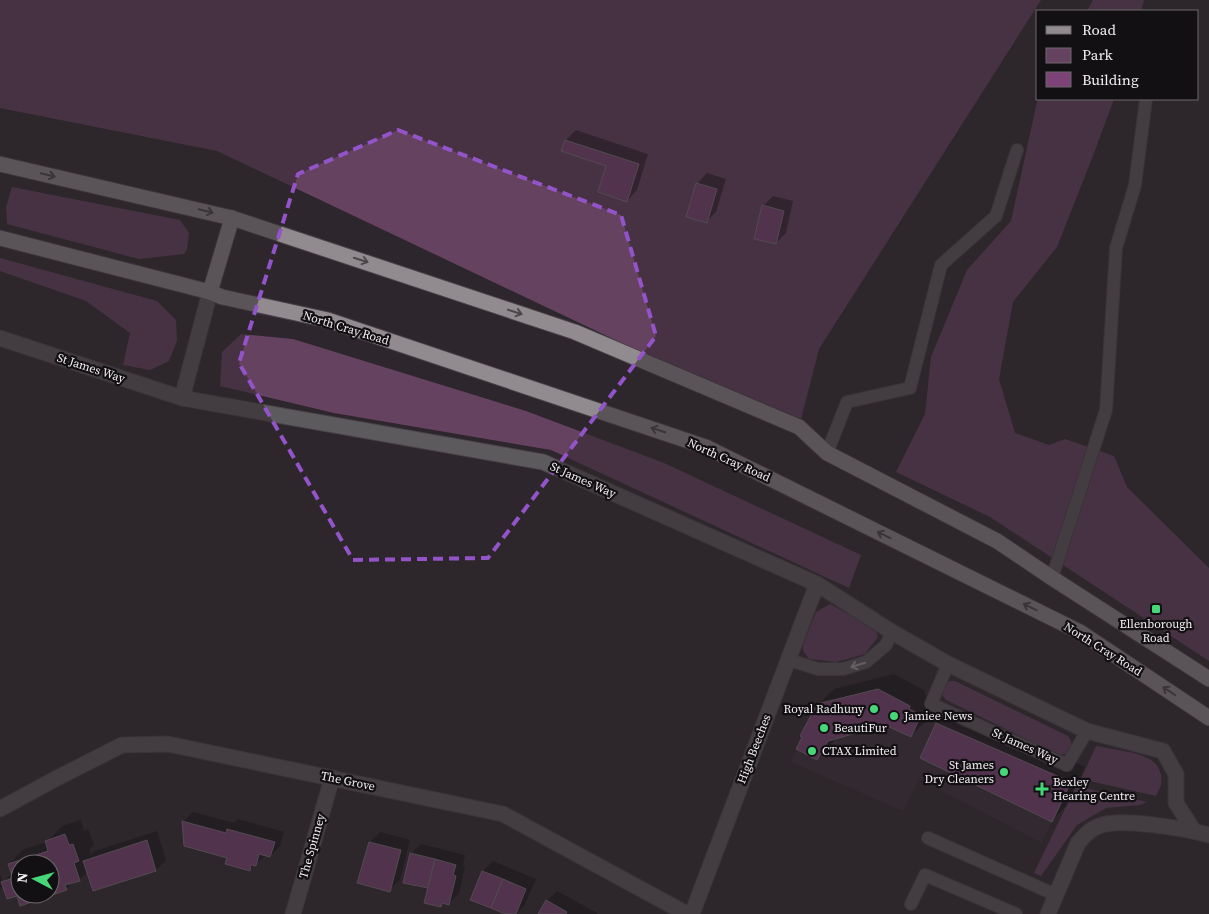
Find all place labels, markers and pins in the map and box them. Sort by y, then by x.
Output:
marker: Ellenborough Road [1150,603,1162,615]
place label: Ellenborough Road [1120,616,1192,646]
place label: Royal Radhuny [783,701,865,717]
marker: Royal Radhuny [868,703,880,715]
place label: Jamiee News [903,708,973,724]
marker: Jamiee News [888,710,900,722]
place label: BeautiFur [834,720,887,736]
marker: BeautiFur [818,722,830,734]
place label: CTAX Limited [822,743,897,759]
marker: CTAX Limited [806,745,818,757]
place label: St James Dry Cleaners [925,757,994,787]
marker: St James Dry Cleaners [998,766,1010,778]
place label: Bexley Hearing Centre [1053,774,1135,804]
marker: Bexley Hearing Centre [1035,782,1049,796]

